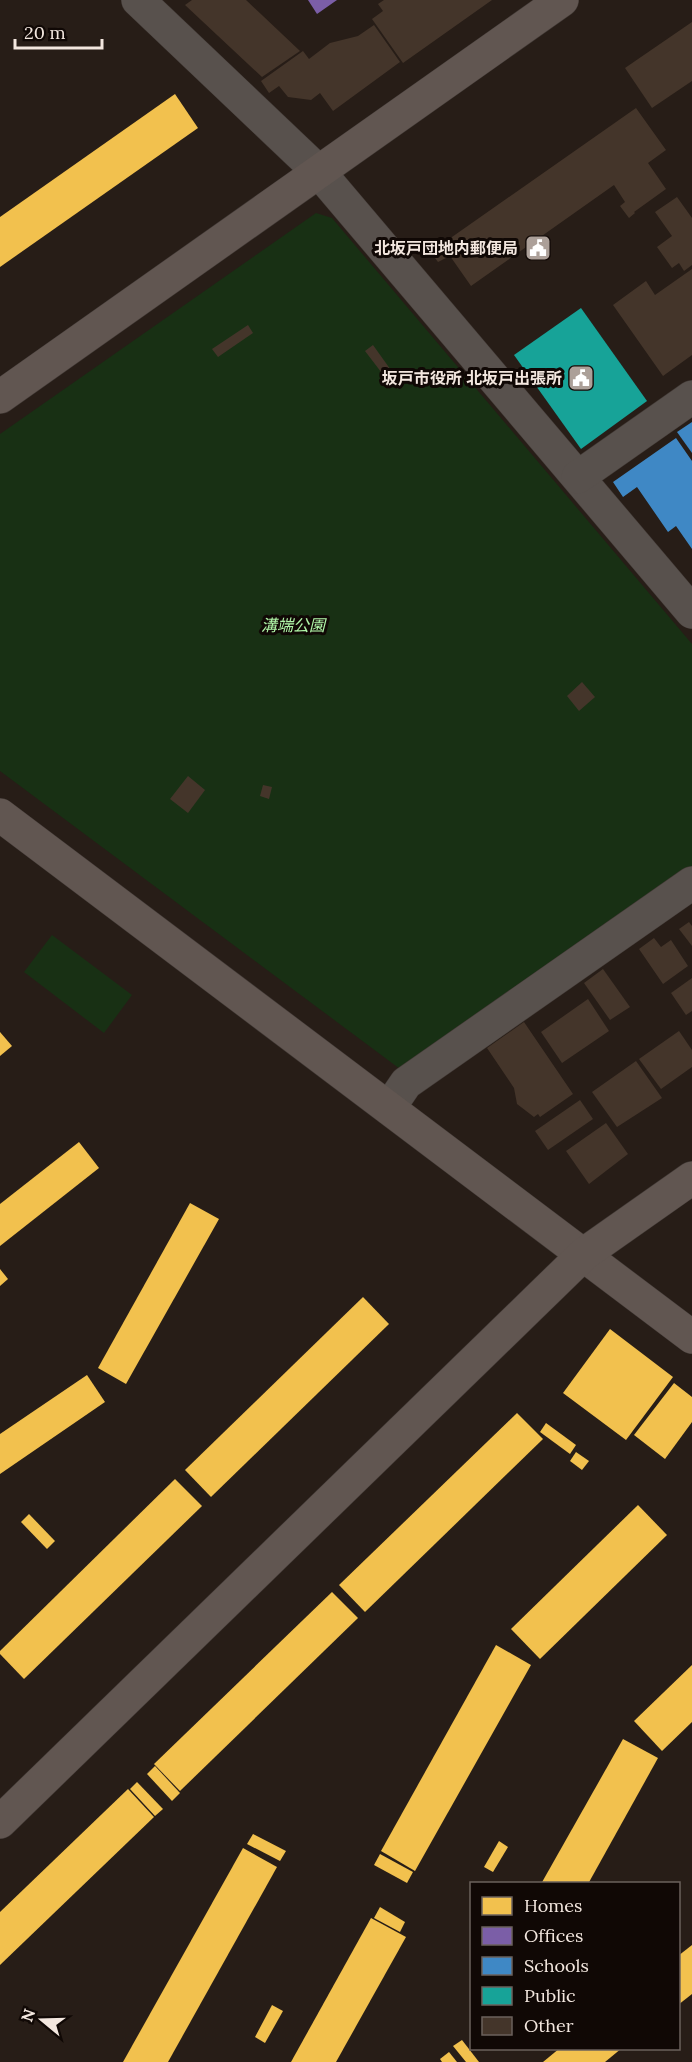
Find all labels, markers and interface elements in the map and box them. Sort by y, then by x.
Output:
scale bar [15,12,102,50]
text: 20 m [24,21,66,44]
public building icon: 北坂戸団地内郵便局 [523,233,553,263]
place label: 北坂戸団地内郵便局 [374,238,518,258]
public building icon: 坂戸市役所 北坂戸出張所 [566,363,596,393]
place label: 坂戸市役所 北坂戸出張所 [382,368,562,388]
park label: 溝端公園 [261,615,327,635]
legend [470,1882,680,2050]
text: Homes [524,1894,582,1917]
text: Offices [524,1924,583,1947]
text: Schools [524,1954,589,1977]
text: Public [524,1984,576,2007]
north arrow [12,1990,72,2050]
text: N [16,2006,39,2024]
text: Other [524,2014,574,2037]

